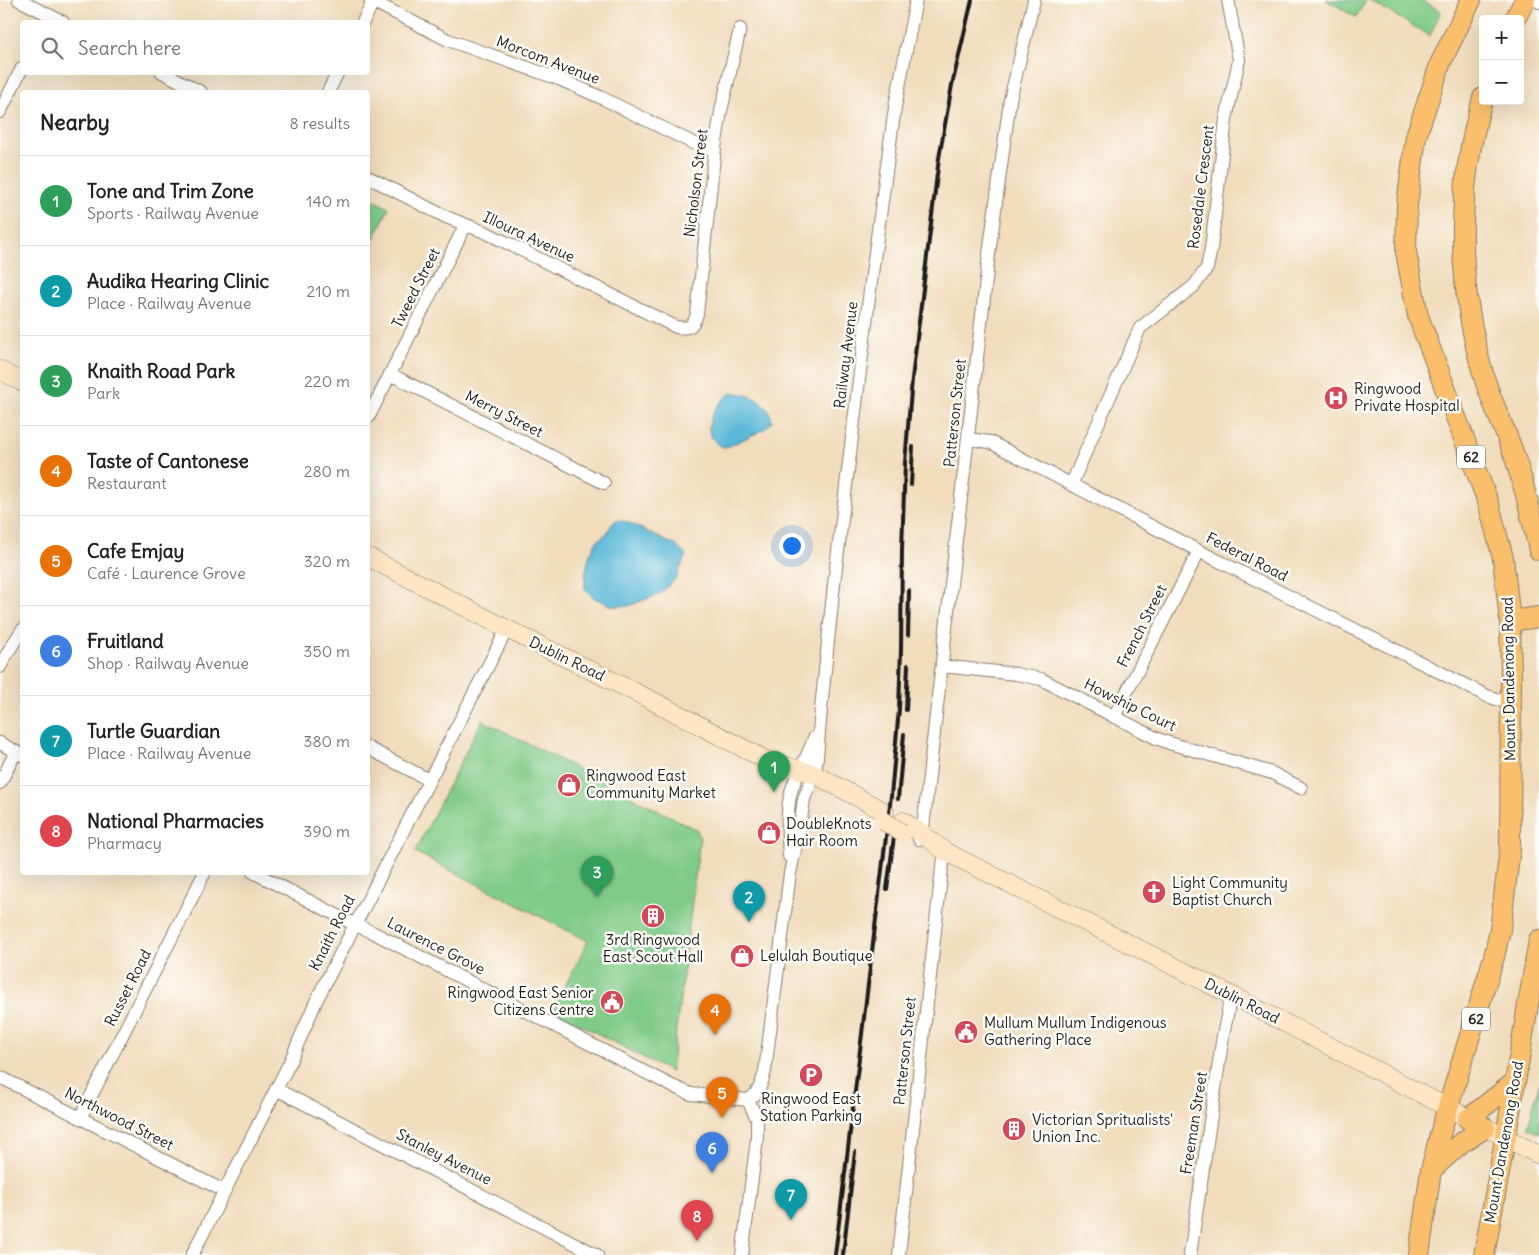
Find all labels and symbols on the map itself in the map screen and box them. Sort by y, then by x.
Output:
street label: Morcom Avenue [494,31,603,88]
street label: Rosedale Crescent [1183,124,1218,250]
street label: Nicholson Street [679,128,712,238]
street label: Illoura Avenue [480,207,578,266]
street label: Tweed Street [387,245,444,331]
street label: Railway Avenue [830,300,861,409]
street label: Patterson Street [939,358,970,468]
place label: Ringwood Private Hospital [1354,379,1460,415]
hospital icon: Ringwood Private Hospital [1323,385,1349,411]
street label: Merry Street [462,386,546,441]
road number: 62 [1457,446,1485,468]
street label: Federal Road [1203,528,1291,585]
your location [779,533,805,559]
street label: French Street [1113,581,1170,670]
street label: Mount Dandenong Road [1498,597,1519,761]
street label: Dublin Road [526,632,608,685]
street label: Howship Court [1081,674,1179,735]
pin: 1 [758,751,790,792]
place label: Ringwood East Community Market [586,766,716,802]
shop icon: Ringwood East Community Market [556,772,582,798]
place label: DoubleKnots Hair Room [786,814,872,850]
shop icon: DoubleKnots Hair Room [756,820,782,846]
pin: 3 [581,856,613,897]
place label: Light Community Baptist Church [1172,873,1288,909]
church icon: Light Community Baptist Church [1141,879,1167,905]
pin: 2 [733,881,765,922]
street label: Knaith Road [304,892,359,974]
building icon: 3rd Ringwood East Scout Hall [640,903,666,929]
street label: Laurence Grove [384,913,488,978]
place label: 3rd Ringwood East Scout Hall [603,930,703,966]
shop icon: Lelulah Boutique [729,943,755,969]
street label: Russet Road [100,946,155,1029]
place label: Lelulah Boutique [760,946,873,965]
street label: Dublin Road [1201,974,1283,1028]
place label: Ringwood East Senior Citizens Centre [447,983,594,1019]
public building icon: Ringwood East Senior Citizens Centre [599,989,625,1015]
pin: 4 [699,994,731,1035]
street label: Patterson Street [889,996,920,1106]
road number: 62 [1462,1008,1490,1030]
place label: Mullum Mullum Indigenous Gathering Place [984,1013,1167,1049]
public building icon: Mullum Mullum Indigenous Gathering Place [953,1019,979,1045]
street label: Mount Dandenong Road [1480,1059,1527,1224]
parking icon: Ringwood East Station Parking [798,1062,824,1088]
street label: Freeman Street [1176,1070,1211,1176]
pin: 5 [706,1077,738,1118]
street label: Northwood Street [62,1083,177,1154]
place label: Ringwood East Station Parking [760,1089,862,1125]
place label: Victorian Spritualists' Union Inc. [1032,1110,1173,1146]
building icon: Victorian Spritualists' Union Inc. [1001,1116,1027,1142]
street label: Stanley Avenue [393,1124,495,1189]
pin: 6 [696,1132,728,1173]
pin: 7 [775,1179,807,1220]
pin: 8 [681,1200,713,1241]

